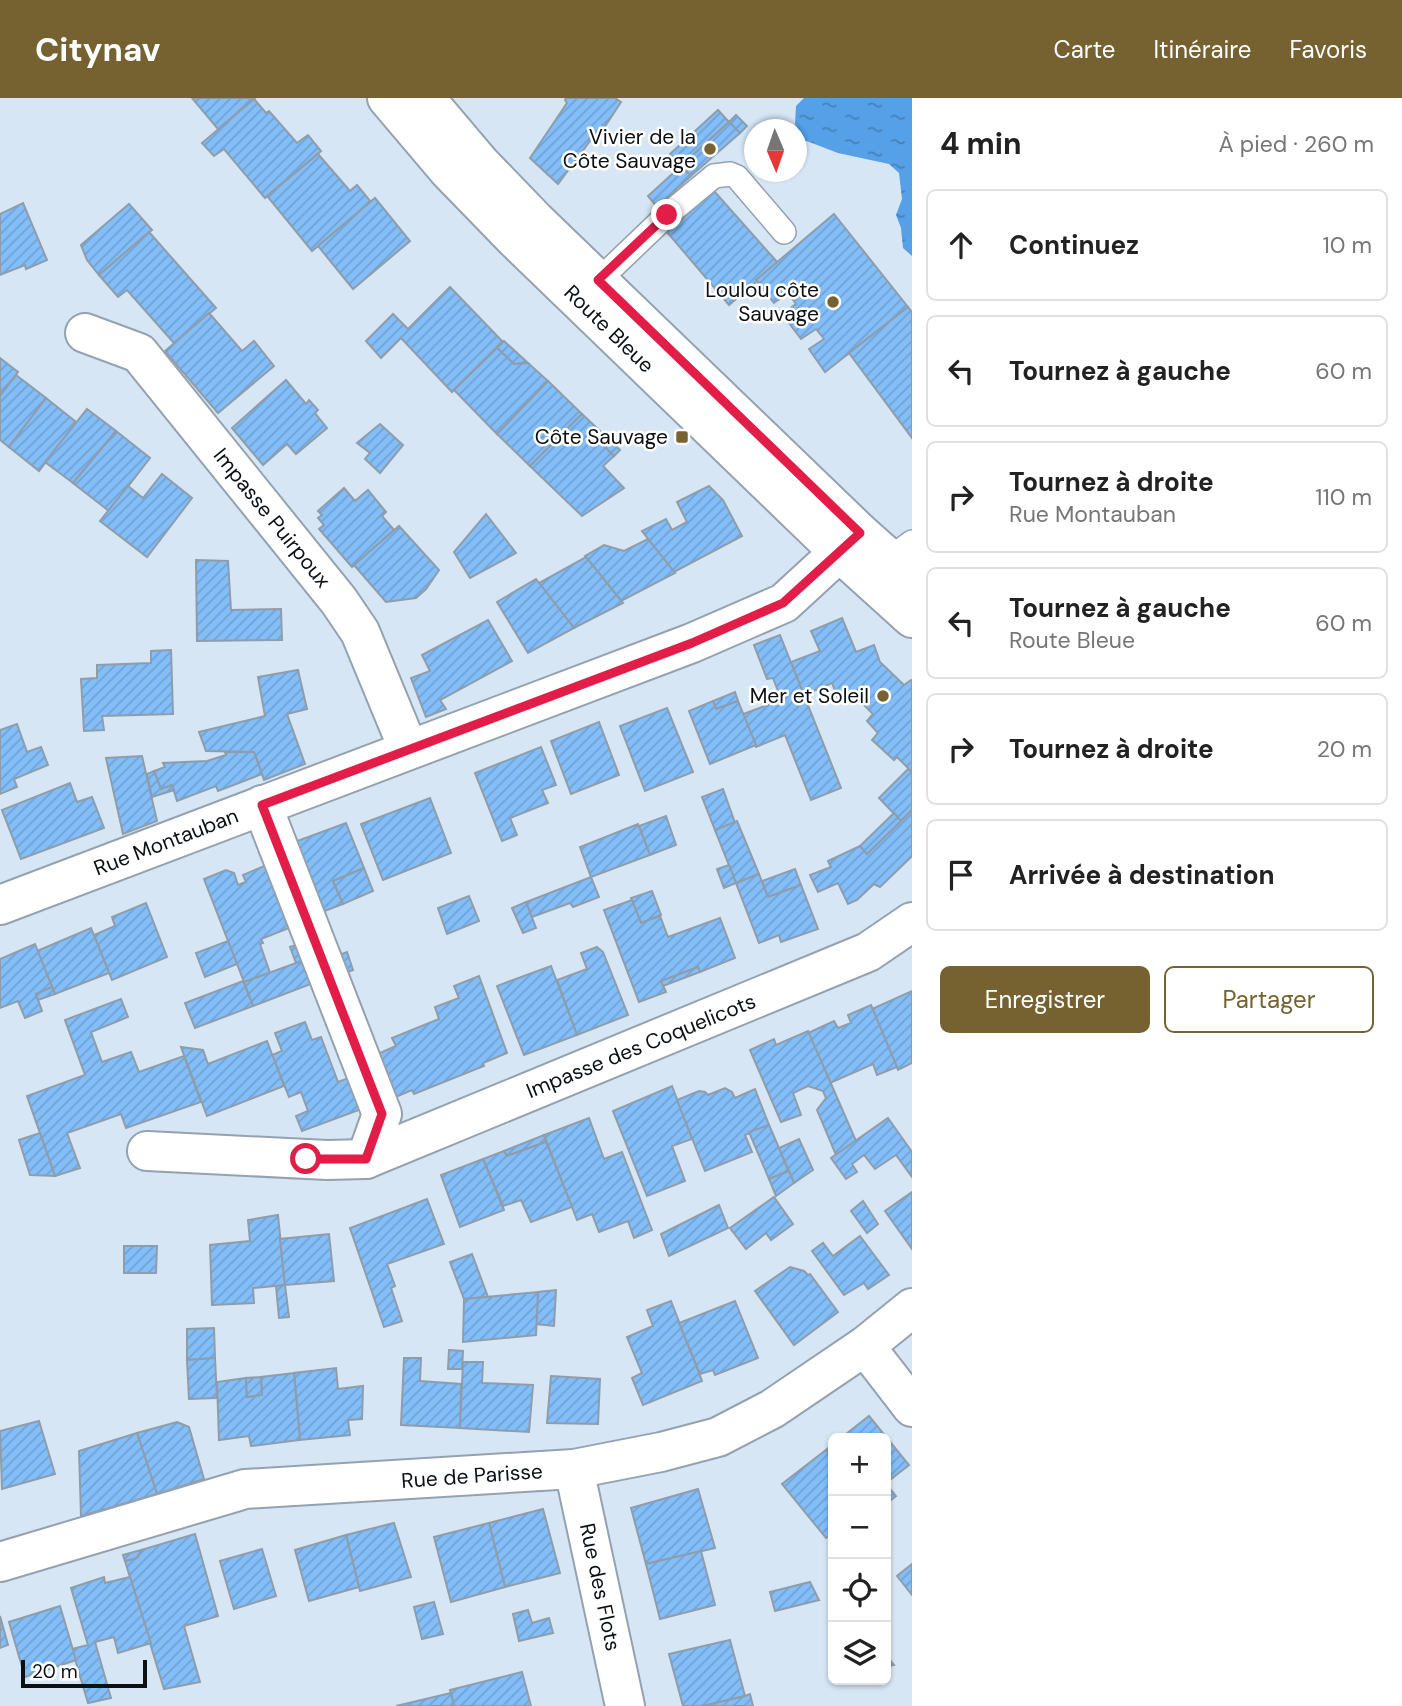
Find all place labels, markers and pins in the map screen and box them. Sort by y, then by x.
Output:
place label: Vivier de la Côte Sauvage [563,123,696,175]
marker: Vivier de la Côte Sauvage [702,141,718,157]
place label: Loulou côte Sauvage [705,276,819,328]
marker: Loulou côte Sauvage [825,294,841,310]
place label: Côte Sauvage [535,423,668,451]
marker: Côte Sauvage [674,429,690,445]
place label: Mer et Soleil [750,682,869,710]
marker: Mer et Soleil [875,688,891,704]

